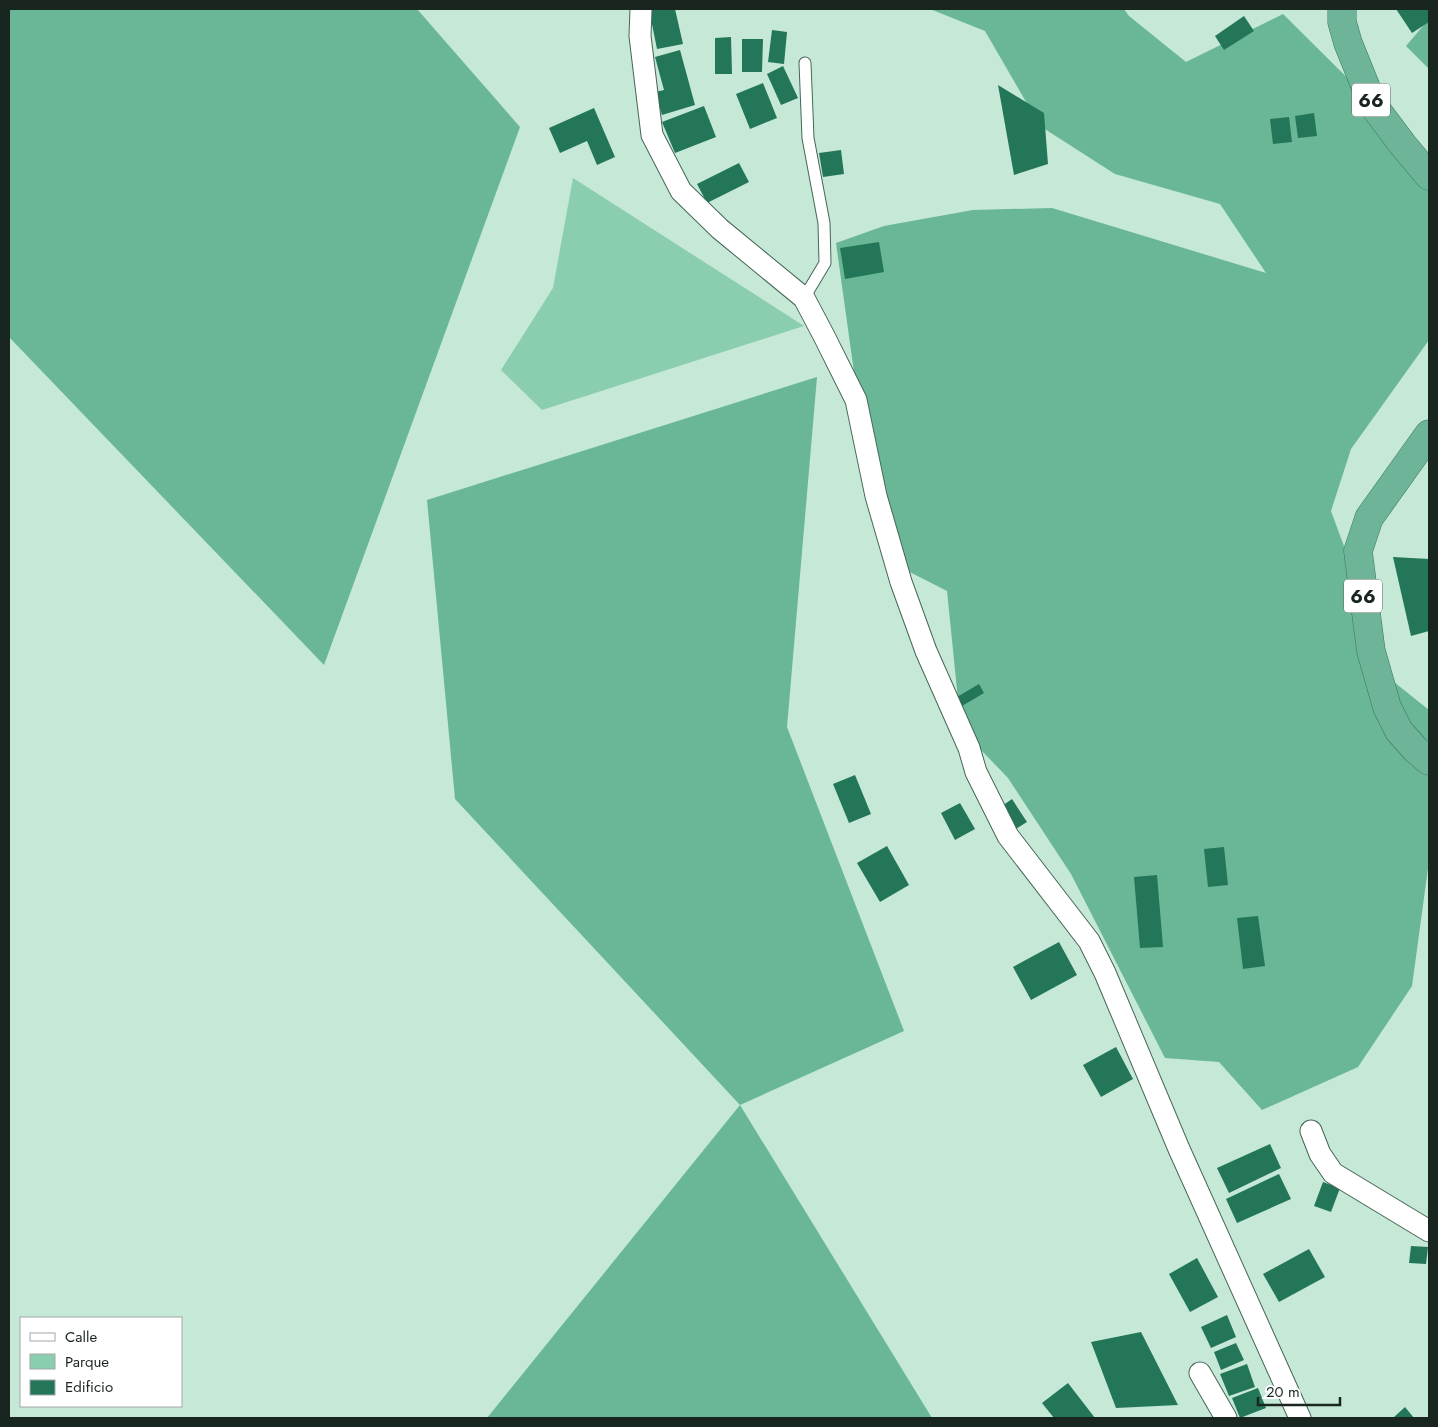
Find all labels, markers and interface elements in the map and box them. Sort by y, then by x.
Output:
road number: 66 [1352,84,1390,116]
road number: 66 [1344,580,1382,612]
legend [20,1317,182,1407]
text: Calle [65,1326,97,1348]
text: Parque [65,1351,109,1373]
scale bar [1258,1374,1340,1406]
text: Edificio [65,1376,113,1398]
text: 20 m [1266,1381,1300,1403]

